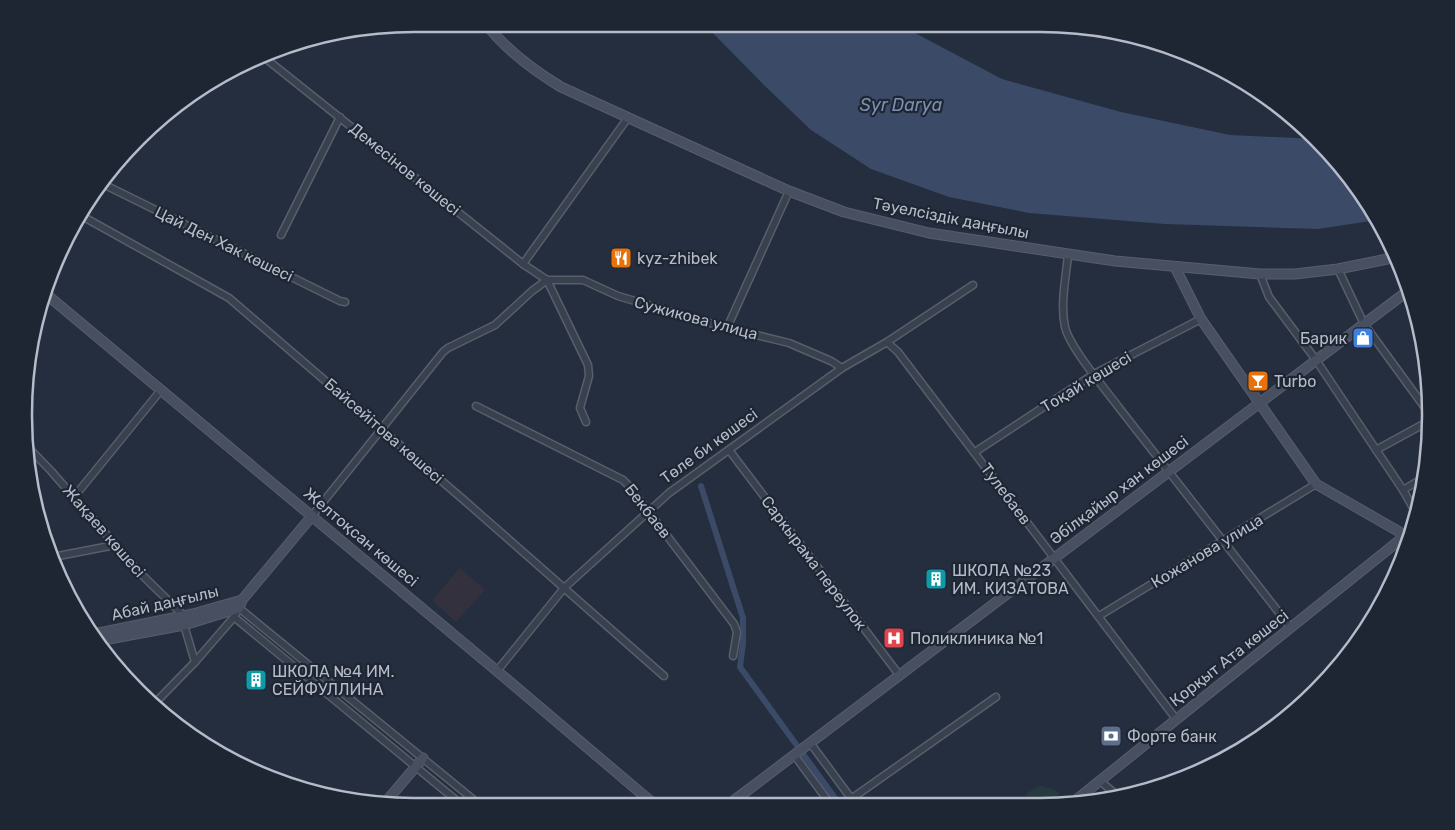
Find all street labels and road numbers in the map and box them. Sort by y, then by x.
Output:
street label: Демесінов көшесі [346,119,464,219]
street label: Тәуелсіздік даңғылы [871,194,1031,242]
street label: Цай Ден Хак көшесі [152,202,296,286]
street label: Сужикова улица [632,292,760,344]
street label: Тоқай көшесі [1037,348,1135,416]
street label: Байсейітова көшесі [321,374,447,488]
street label: Төле би көшесі [657,404,761,488]
street label: Әбілқайыр хан көшесі [1046,432,1192,548]
street label: Тулебаев [977,460,1035,528]
street label: Бекбаев [621,480,675,542]
street label: Жақаев көшесі [59,481,149,581]
street label: Желтоқсан көшесі [300,484,422,590]
street label: Саркырама переулок [757,492,871,634]
street label: Кожанова улица [1148,510,1266,592]
street label: Абай даңғылы [109,581,221,625]
street label: Қорқыт Ата көшесі [1166,606,1292,710]

